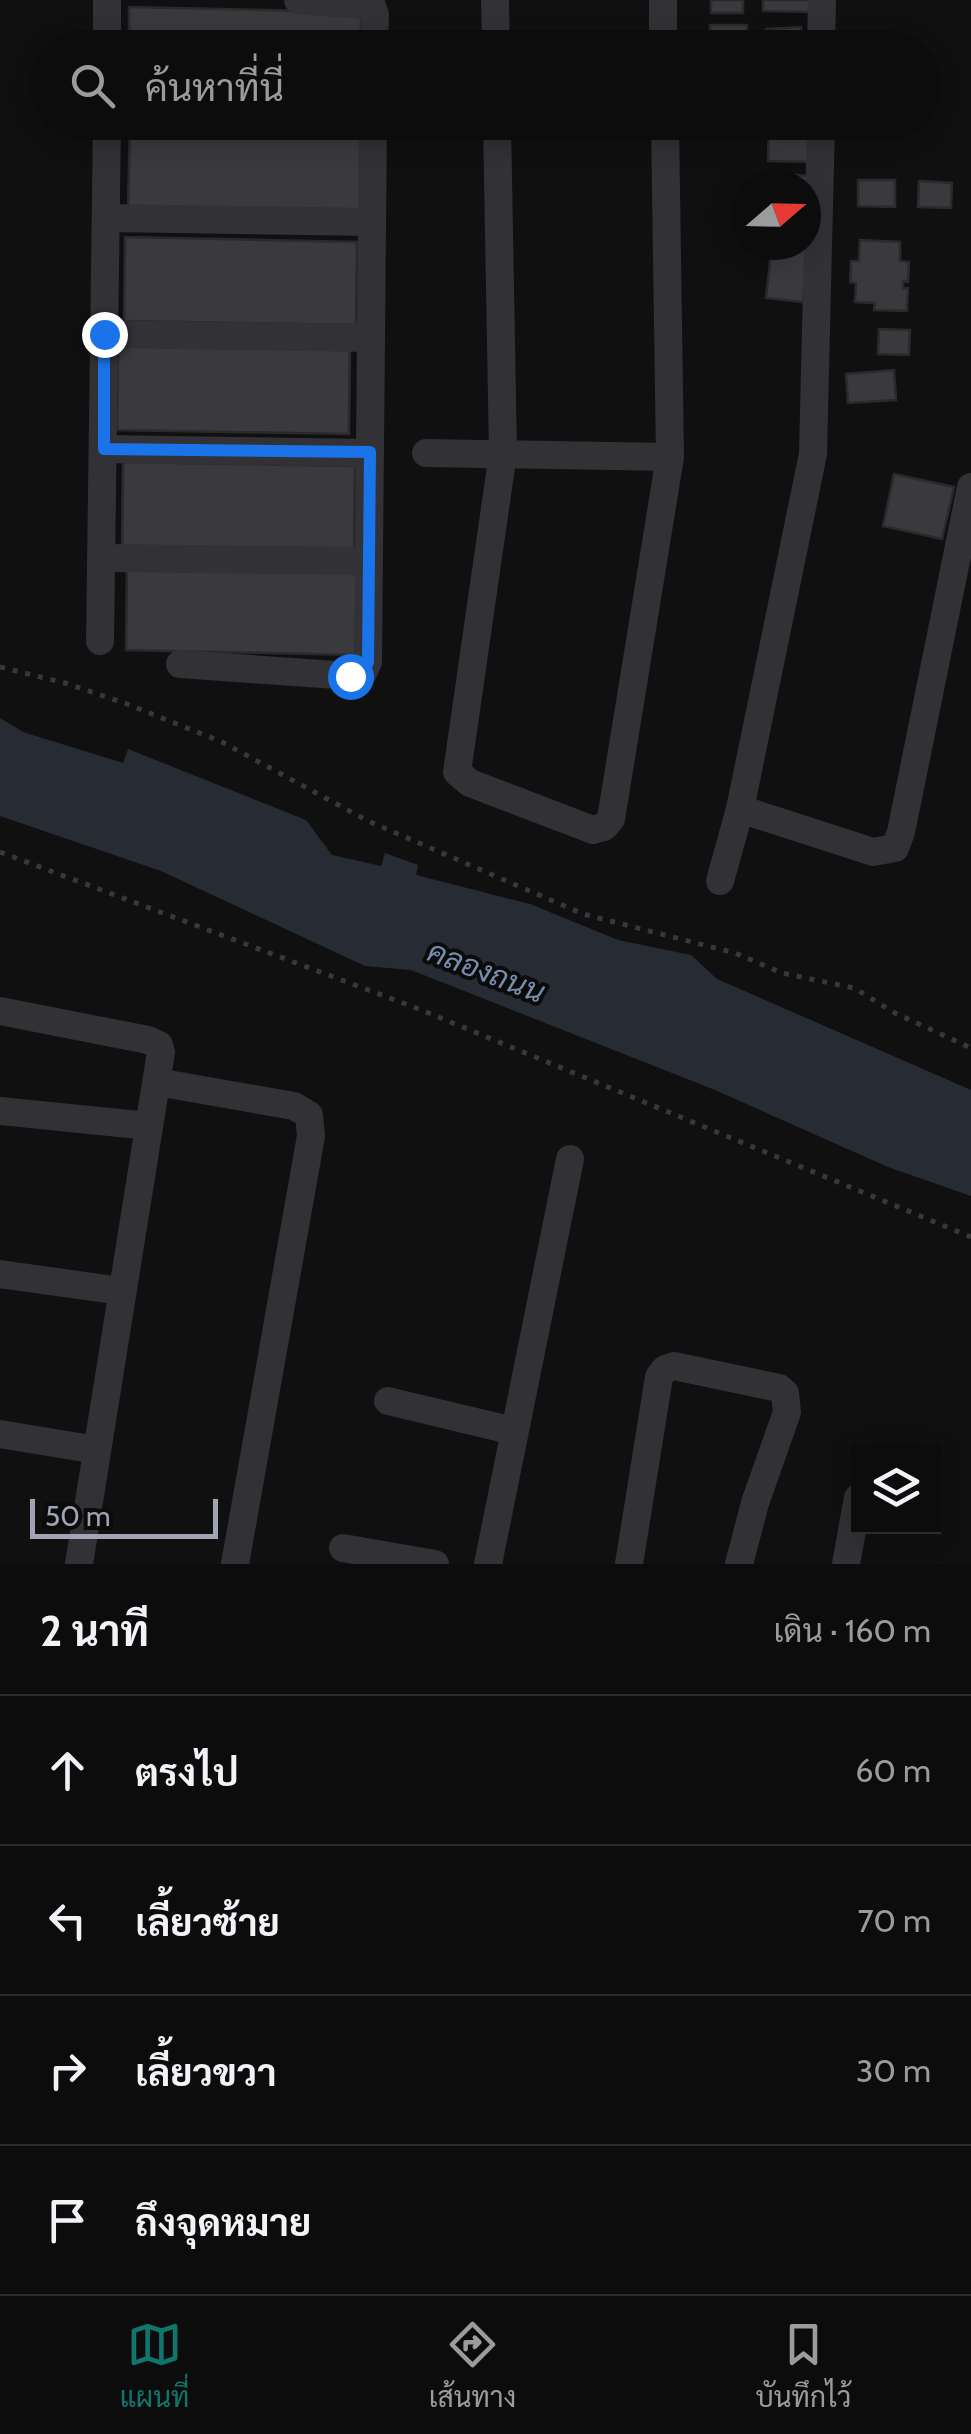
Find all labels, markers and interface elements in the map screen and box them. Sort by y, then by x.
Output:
search box [30,30,941,140]
icon: search [65,58,120,113]
text: ค้นหาที่นี่ [145,64,284,111]
north arrow [731,170,821,260]
route end [82,312,128,358]
route start [328,654,374,700]
water label: คลองถนน [422,932,550,1011]
map controls [851,1444,941,1534]
button: layers [851,1444,941,1534]
scale bar [30,1494,218,1538]
text: 50 m [45,1499,111,1533]
text: 2 นาที [40,1605,149,1657]
text: เดิน · 160 m [774,1611,931,1650]
icon: ahead [40,1743,95,1798]
text: ตรงไป [135,1749,239,1796]
text: 60 m [855,1751,931,1790]
icon: left [40,1893,95,1948]
text: เลี้ยวซ้าย [135,1899,280,1946]
text: 70 m [858,1901,931,1940]
icon: right [40,2043,95,2098]
text: เลี้ยวขวา [135,2049,277,2096]
text: 30 m [856,2051,931,2090]
icon: arrive [40,2193,95,2248]
text: ถึงจุดหมาย [135,2199,311,2246]
tab: แผนที่ [120,2317,190,2414]
tab: เส้นทาง [429,2317,516,2414]
tab: บันทึกไว้ [756,2317,851,2414]

